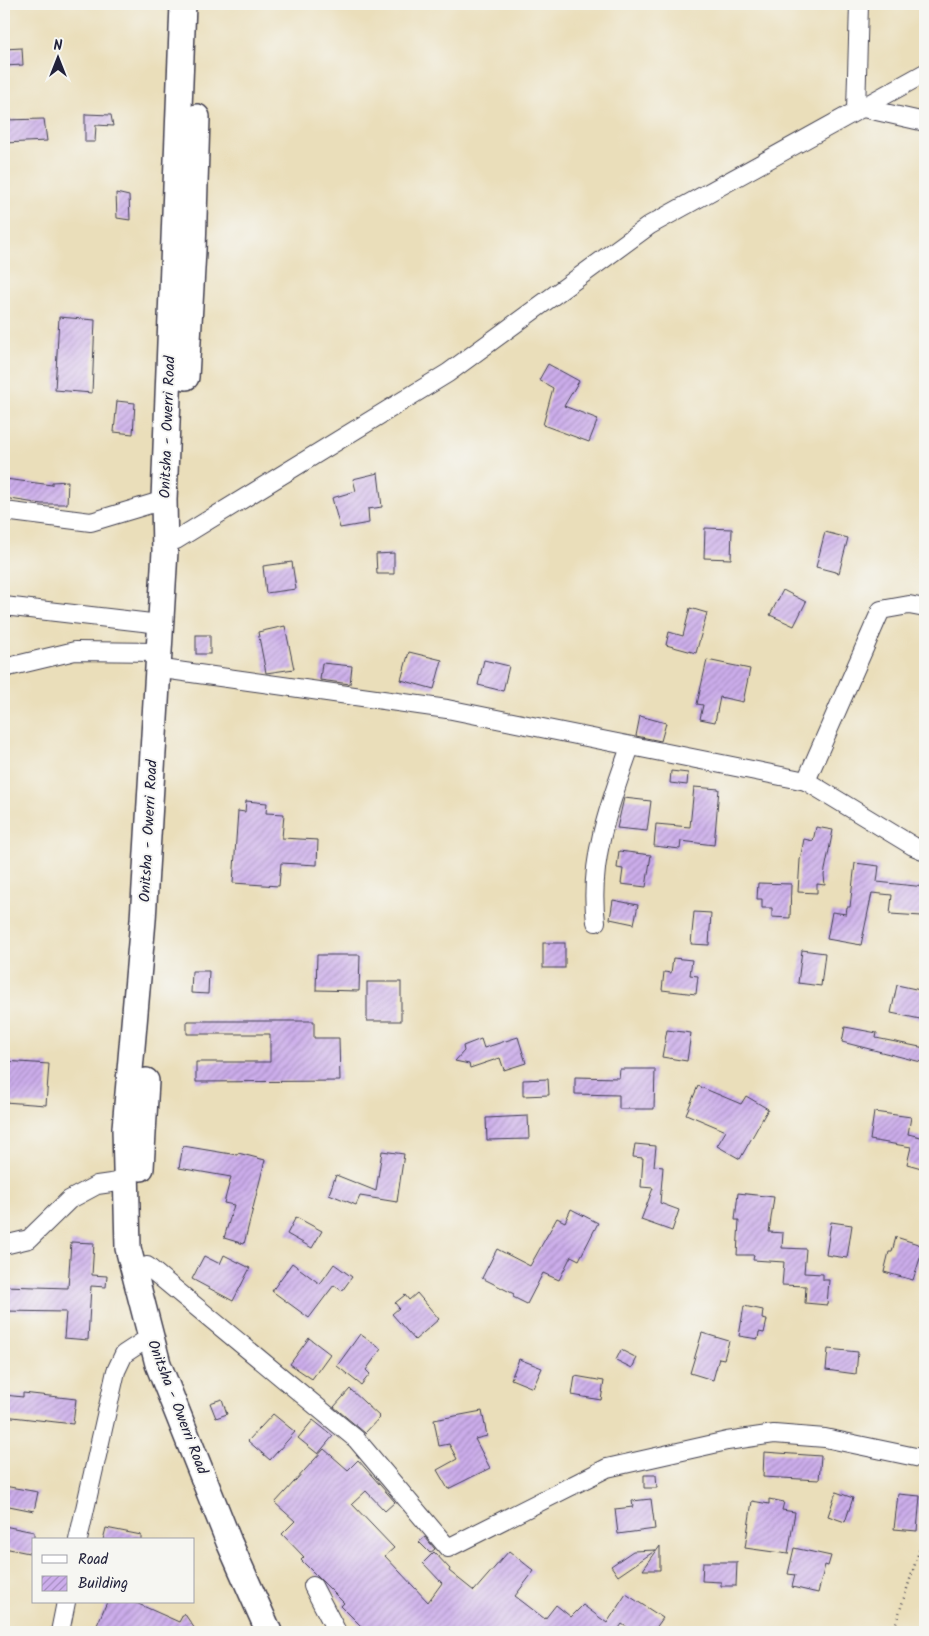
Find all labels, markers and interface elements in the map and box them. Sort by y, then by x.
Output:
north arrow [32,32,82,82]
text: N [54,35,63,57]
street label: Onitsha - Owerri Road [154,355,182,499]
street label: Onitsha - Owerri Road [133,759,165,903]
street label: Onitsha - Owerri Road [140,1337,214,1479]
legend [32,1538,195,1604]
text: Road [78,1548,109,1572]
text: Building [78,1572,128,1596]

